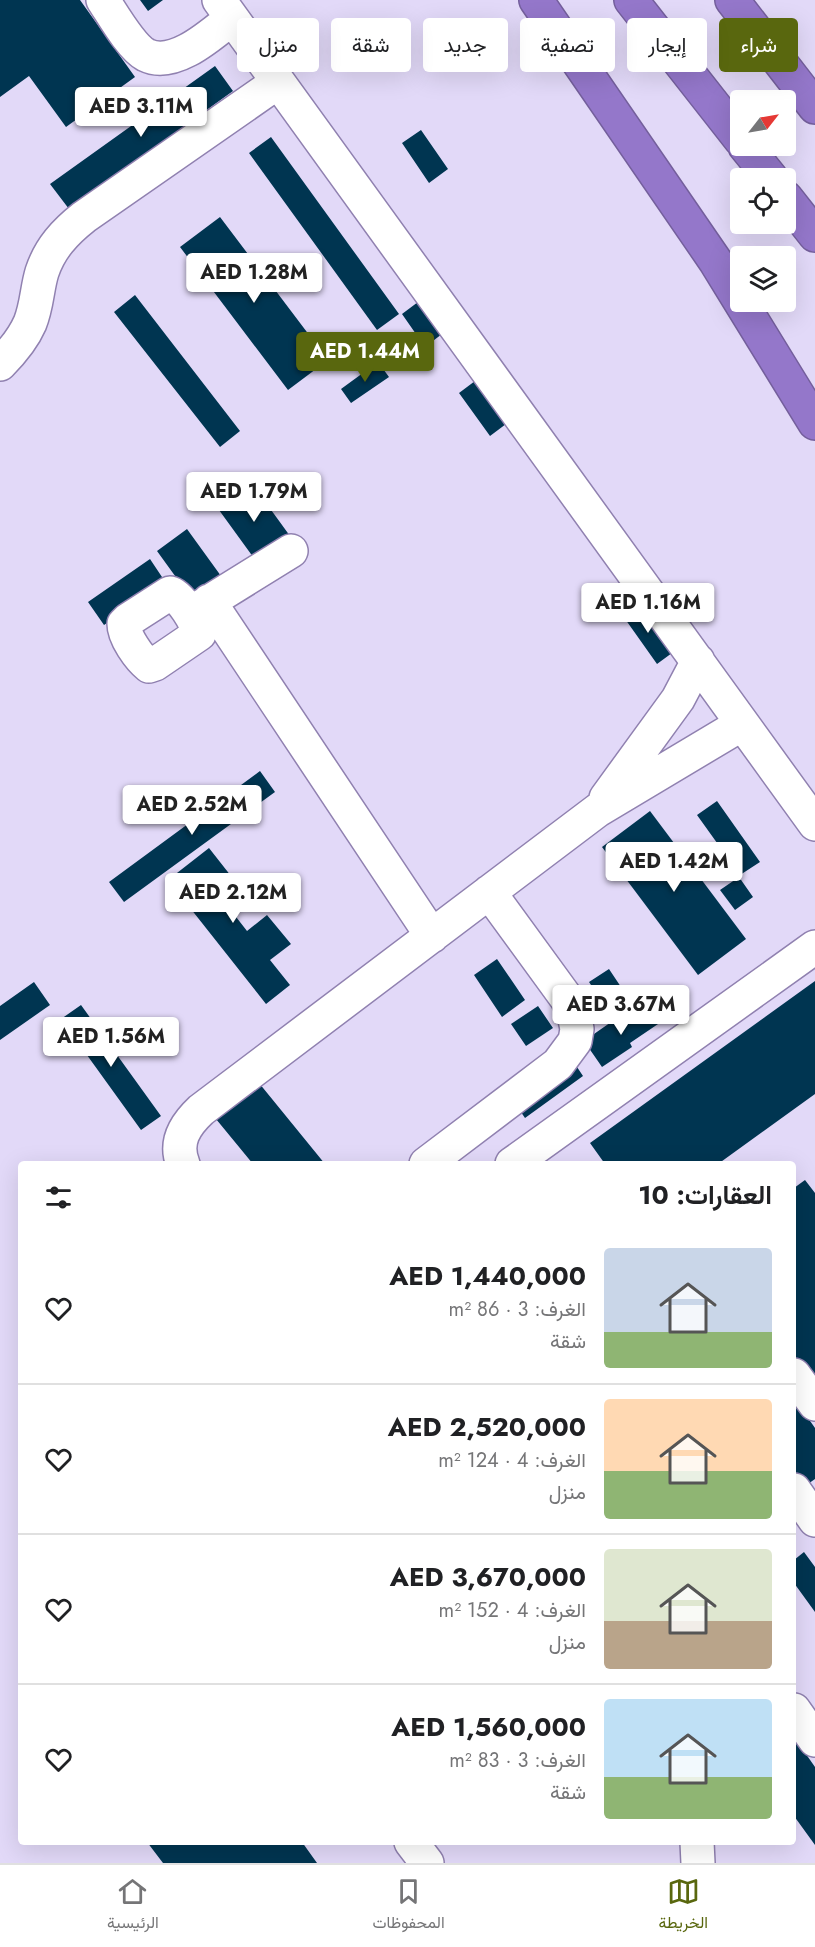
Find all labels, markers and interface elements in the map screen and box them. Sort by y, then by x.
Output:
chip: منزل [237,18,319,72]
chip: شقة [331,18,411,72]
chip: جديد [423,18,508,72]
chip: تصفية [520,18,615,72]
chip: إيجار [627,18,707,72]
chip: شراء [719,18,798,72]
pin: AED 3.11M [72,87,210,138]
north arrow [730,90,796,156]
map controls [730,90,796,312]
text: AED 3.11M [89,92,193,121]
button: locate [730,168,796,234]
button: layers [730,246,796,312]
pin: AED 1.28M [185,253,323,304]
text: AED 1.28M [200,258,308,287]
pin: AED 1.44M [296,332,434,383]
text: AED 1.44M [310,337,420,366]
pin: AED 1.79M [185,472,323,523]
text: AED 1.79M [200,477,308,506]
pin: AED 1.16M [579,583,717,634]
text: AED 1.16M [595,588,701,617]
pin: AED 2.52M [123,785,261,836]
text: AED 2.52M [137,790,247,819]
pin: AED 1.42M [605,842,743,893]
text: AED 1.42M [620,847,728,876]
pin: AED 2.12M [164,873,302,924]
text: AED 2.12M [179,878,287,907]
pin: AED 3.67M [552,985,690,1036]
text: AED 3.67M [566,990,676,1019]
pin: AED 1.56M [42,1017,180,1068]
text: AED 1.56M [57,1022,165,1051]
text: العقارات: 10 [638,1176,772,1214]
icon: filters [42,1181,75,1214]
text: AED 1,440,000 [389,1257,586,1295]
icon: home [652,1272,724,1344]
icon: heart [42,1292,75,1325]
text: الغرف: 3 · 86 m² [449,1295,586,1324]
text: شقة [550,1327,586,1356]
text: AED 2,520,000 [388,1408,586,1446]
icon: home [652,1423,724,1495]
icon: heart [42,1443,75,1476]
text: الغرف: 4 · 124 m² [438,1446,586,1475]
text: منزل [549,1478,586,1507]
text: AED 3,670,000 [390,1558,586,1596]
icon: home [652,1573,724,1645]
icon: heart [42,1593,75,1626]
text: الغرف: 4 · 152 m² [439,1596,586,1625]
text: منزل [549,1628,586,1657]
text: AED 1,560,000 [391,1708,586,1746]
icon: home [652,1723,724,1795]
icon: heart [42,1743,75,1776]
text: الغرف: 3 · 83 m² [449,1746,586,1775]
text: شقة [550,1778,586,1807]
tab: الرئيسية [107,1875,159,1937]
tab: المحفوظات [373,1875,445,1937]
tab: الخريطة [659,1875,708,1937]

